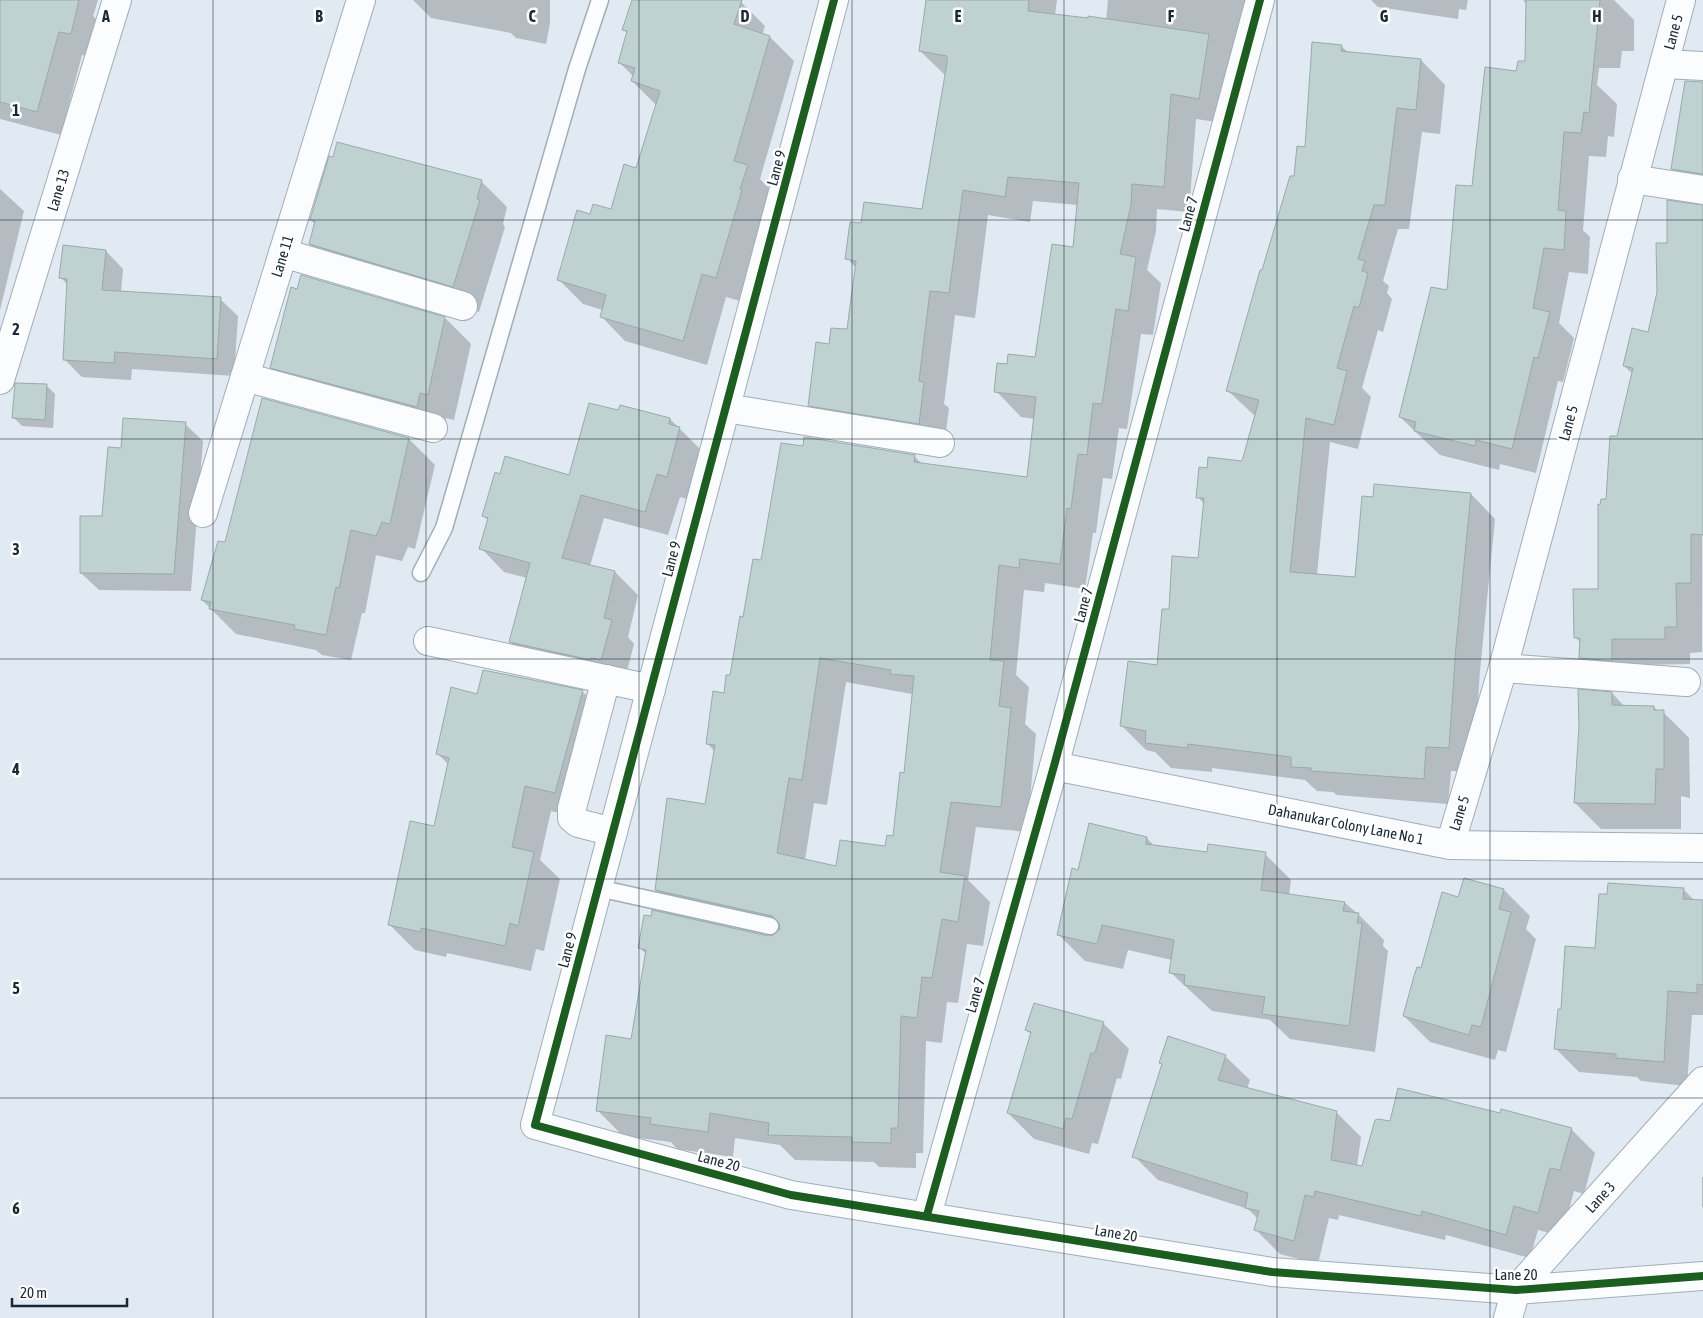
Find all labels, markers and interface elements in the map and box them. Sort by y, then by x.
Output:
text: A [101,7,110,25]
text: B [315,7,323,25]
text: C [528,7,536,25]
text: D [741,7,750,25]
text: E [955,7,962,25]
text: F [1168,7,1175,25]
text: G [1380,7,1389,25]
text: H [1592,7,1602,25]
street label: Lane 5 [1660,12,1686,52]
text: 1 [12,101,20,119]
street label: Lane 9 [763,148,789,188]
street label: Lane 13 [44,167,72,213]
street label: Lane 7 [1175,194,1201,234]
street label: Lane 11 [268,233,296,279]
text: 2 [12,320,20,338]
street label: Lane 5 [1555,403,1581,443]
street label: Lane 9 [658,539,684,579]
text: 3 [12,540,20,558]
street label: Lane 7 [1070,585,1096,625]
text: 4 [11,760,20,778]
street label: Lane 5 [1446,793,1472,833]
street label: Dahanukar Colony Lane No 1 [1267,801,1425,847]
street label: Lane 9 [554,930,580,970]
street label: Lane 7 [962,975,988,1015]
text: 5 [12,979,20,997]
street label: Lane 20 [696,1147,742,1175]
street label: Lane 3 [1582,1178,1618,1216]
text: 6 [12,1199,20,1217]
street label: Lane 20 [1093,1221,1139,1245]
street label: Lane 20 [1494,1266,1538,1283]
scale bar [12,1276,128,1308]
text: 20 m [20,1284,47,1301]

